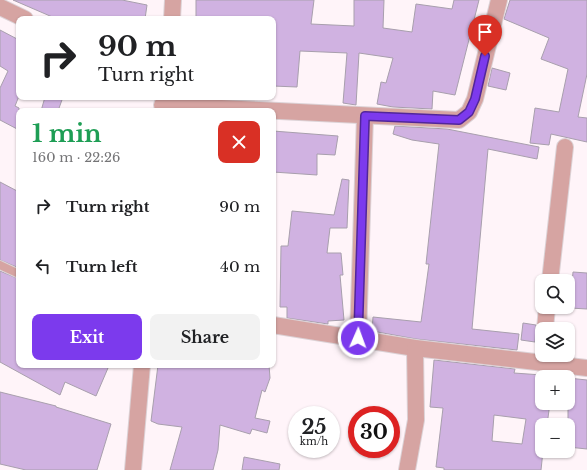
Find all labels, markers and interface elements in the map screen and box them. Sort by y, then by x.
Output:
pin [468,15,502,56]
icon: arrive [474,21,496,43]
text: 90 m [98,29,176,64]
icon: right [32,32,84,84]
text: Turn right [98,64,194,86]
text: 1 min [32,119,102,148]
button: close [218,121,260,163]
text: 160 m · 22:26 [32,149,120,166]
icon: right [32,195,54,217]
text: Turn right [66,197,149,216]
text: 90 m [219,197,260,216]
icon: left [32,255,54,277]
text: Turn left [66,257,137,276]
text: 40 m [220,257,260,276]
map controls [535,274,575,458]
button: search [535,274,575,314]
button: Exit [32,314,142,360]
button: Share [150,314,260,360]
position arrow [337,317,379,359]
button: layers [535,322,575,362]
button: + [535,370,575,410]
speed limit sign: 30 [348,406,400,458]
text: 25 [302,415,326,439]
button: − [535,418,575,458]
text: km/h [300,435,328,448]

